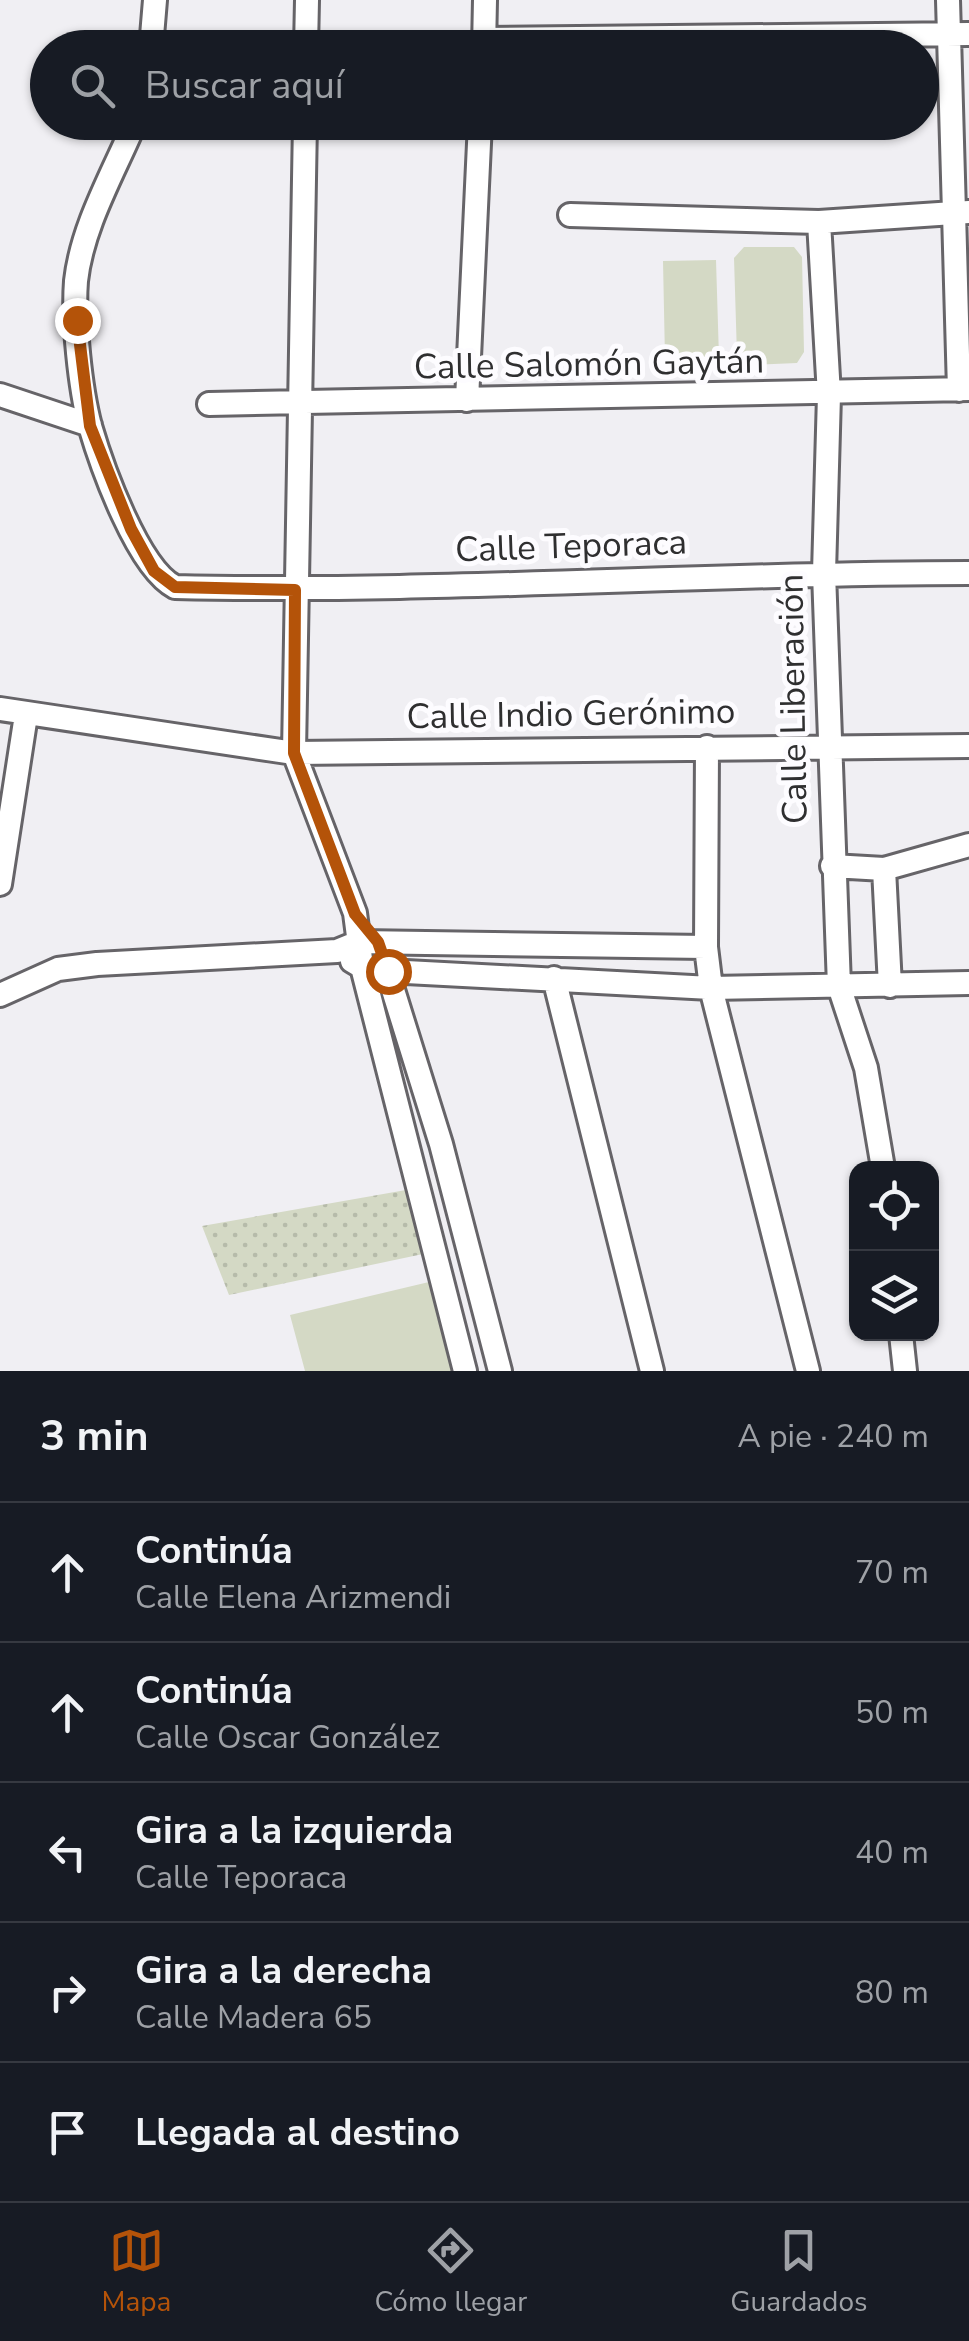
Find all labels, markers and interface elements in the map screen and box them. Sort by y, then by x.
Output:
search box [30,30,939,140]
icon: search [65,58,120,113]
text: Buscar aquí [145,60,344,111]
route end [55,298,101,344]
street label: Calle Salomón Gaytán [413,337,765,391]
street label: Calle Teporaca [454,518,688,574]
street label: Calle Liberación [767,573,819,825]
street label: Calle Indio Gerónimo [406,688,736,740]
route start [366,949,412,995]
map controls [849,1161,939,1341]
button: locate [849,1161,939,1251]
button: layers [849,1251,939,1341]
text: 3 min [40,1408,149,1465]
text: A pie · 240 m [737,1415,929,1458]
text: Continúa [135,1525,293,1576]
icon: ahead [40,1545,95,1600]
text: 70 m [855,1551,929,1594]
text: Calle Elena Arizmendi [135,1576,451,1619]
text: Continúa [135,1665,293,1716]
icon: ahead [40,1685,95,1740]
text: 50 m [855,1691,929,1734]
text: Calle Oscar González [135,1716,440,1759]
text: Gira a la izquierda [135,1805,453,1856]
icon: left [40,1825,95,1880]
text: 40 m [855,1831,929,1874]
text: Calle Teporaca [135,1856,347,1899]
text: Gira a la derecha [135,1945,432,1996]
icon: right [40,1965,95,2020]
text: 80 m [855,1971,929,2014]
text: Calle Madera 65 [135,1996,372,2039]
icon: arrive [40,2105,95,2160]
text: Llegada al destino [135,2107,460,2158]
tab: Mapa [102,2223,171,2321]
tab: Cómo llegar [374,2223,527,2321]
tab: Guardados [730,2223,867,2321]

